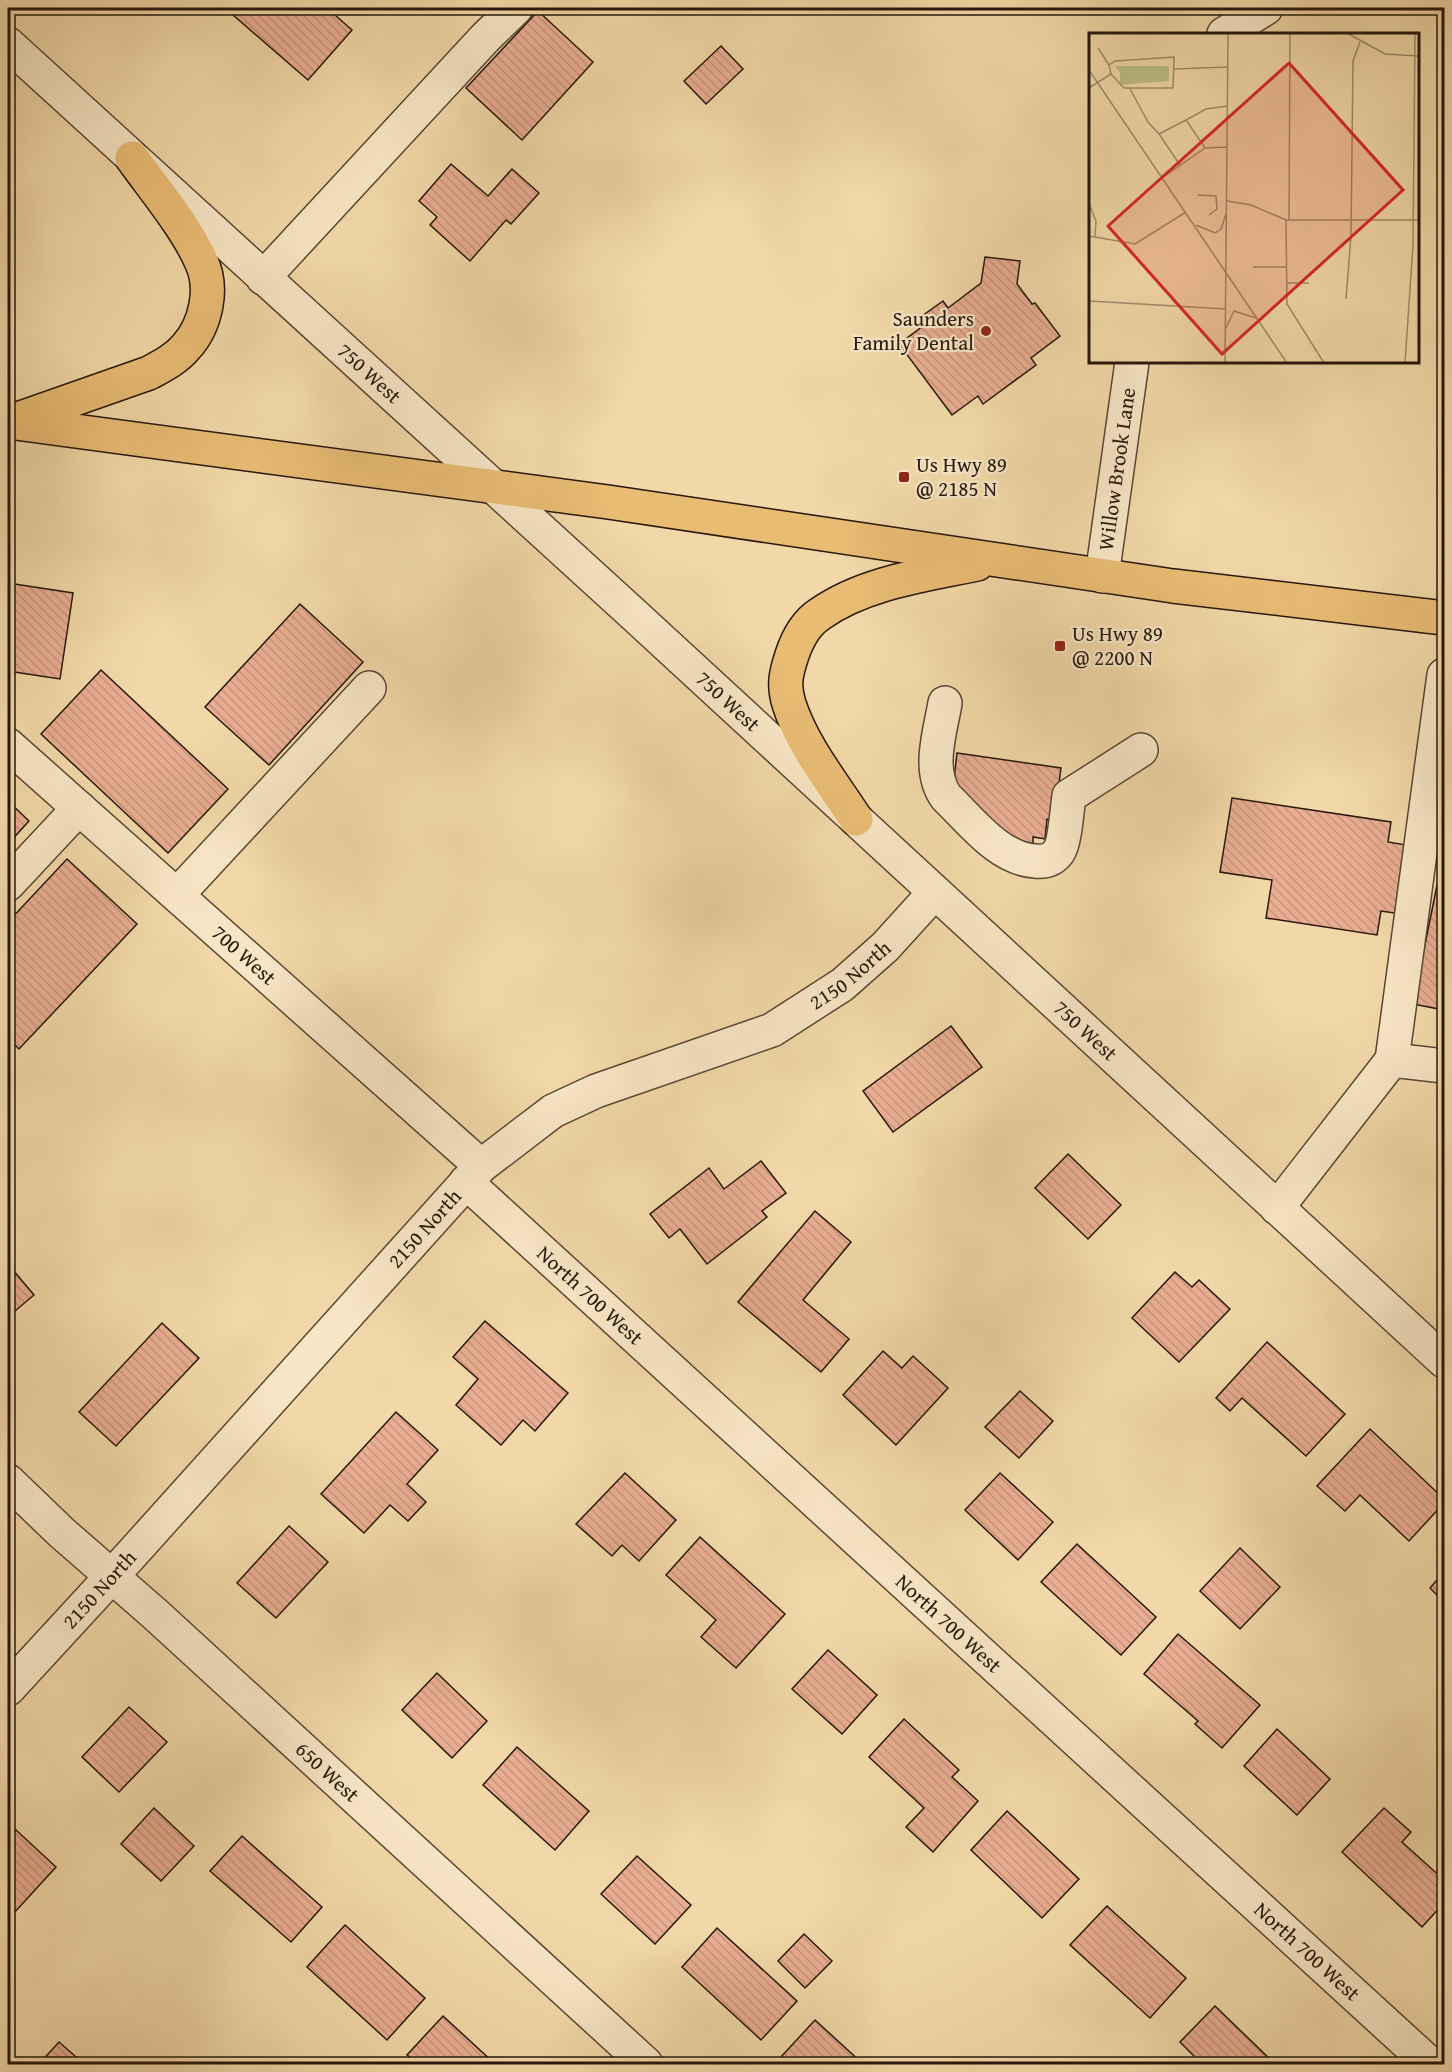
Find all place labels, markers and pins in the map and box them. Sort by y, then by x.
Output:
place label: Saunders Family Dental [853,303,974,358]
marker: Saunders Family Dental [979,324,993,338]
place label: Us Hwy 89 @ 2185 N [916,449,1007,504]
marker: Us Hwy 89 @ 2185 N [897,470,911,484]
place label: Us Hwy 89 @ 2200 N [1072,618,1163,673]
marker: Us Hwy 89 @ 2200 N [1053,639,1067,653]

